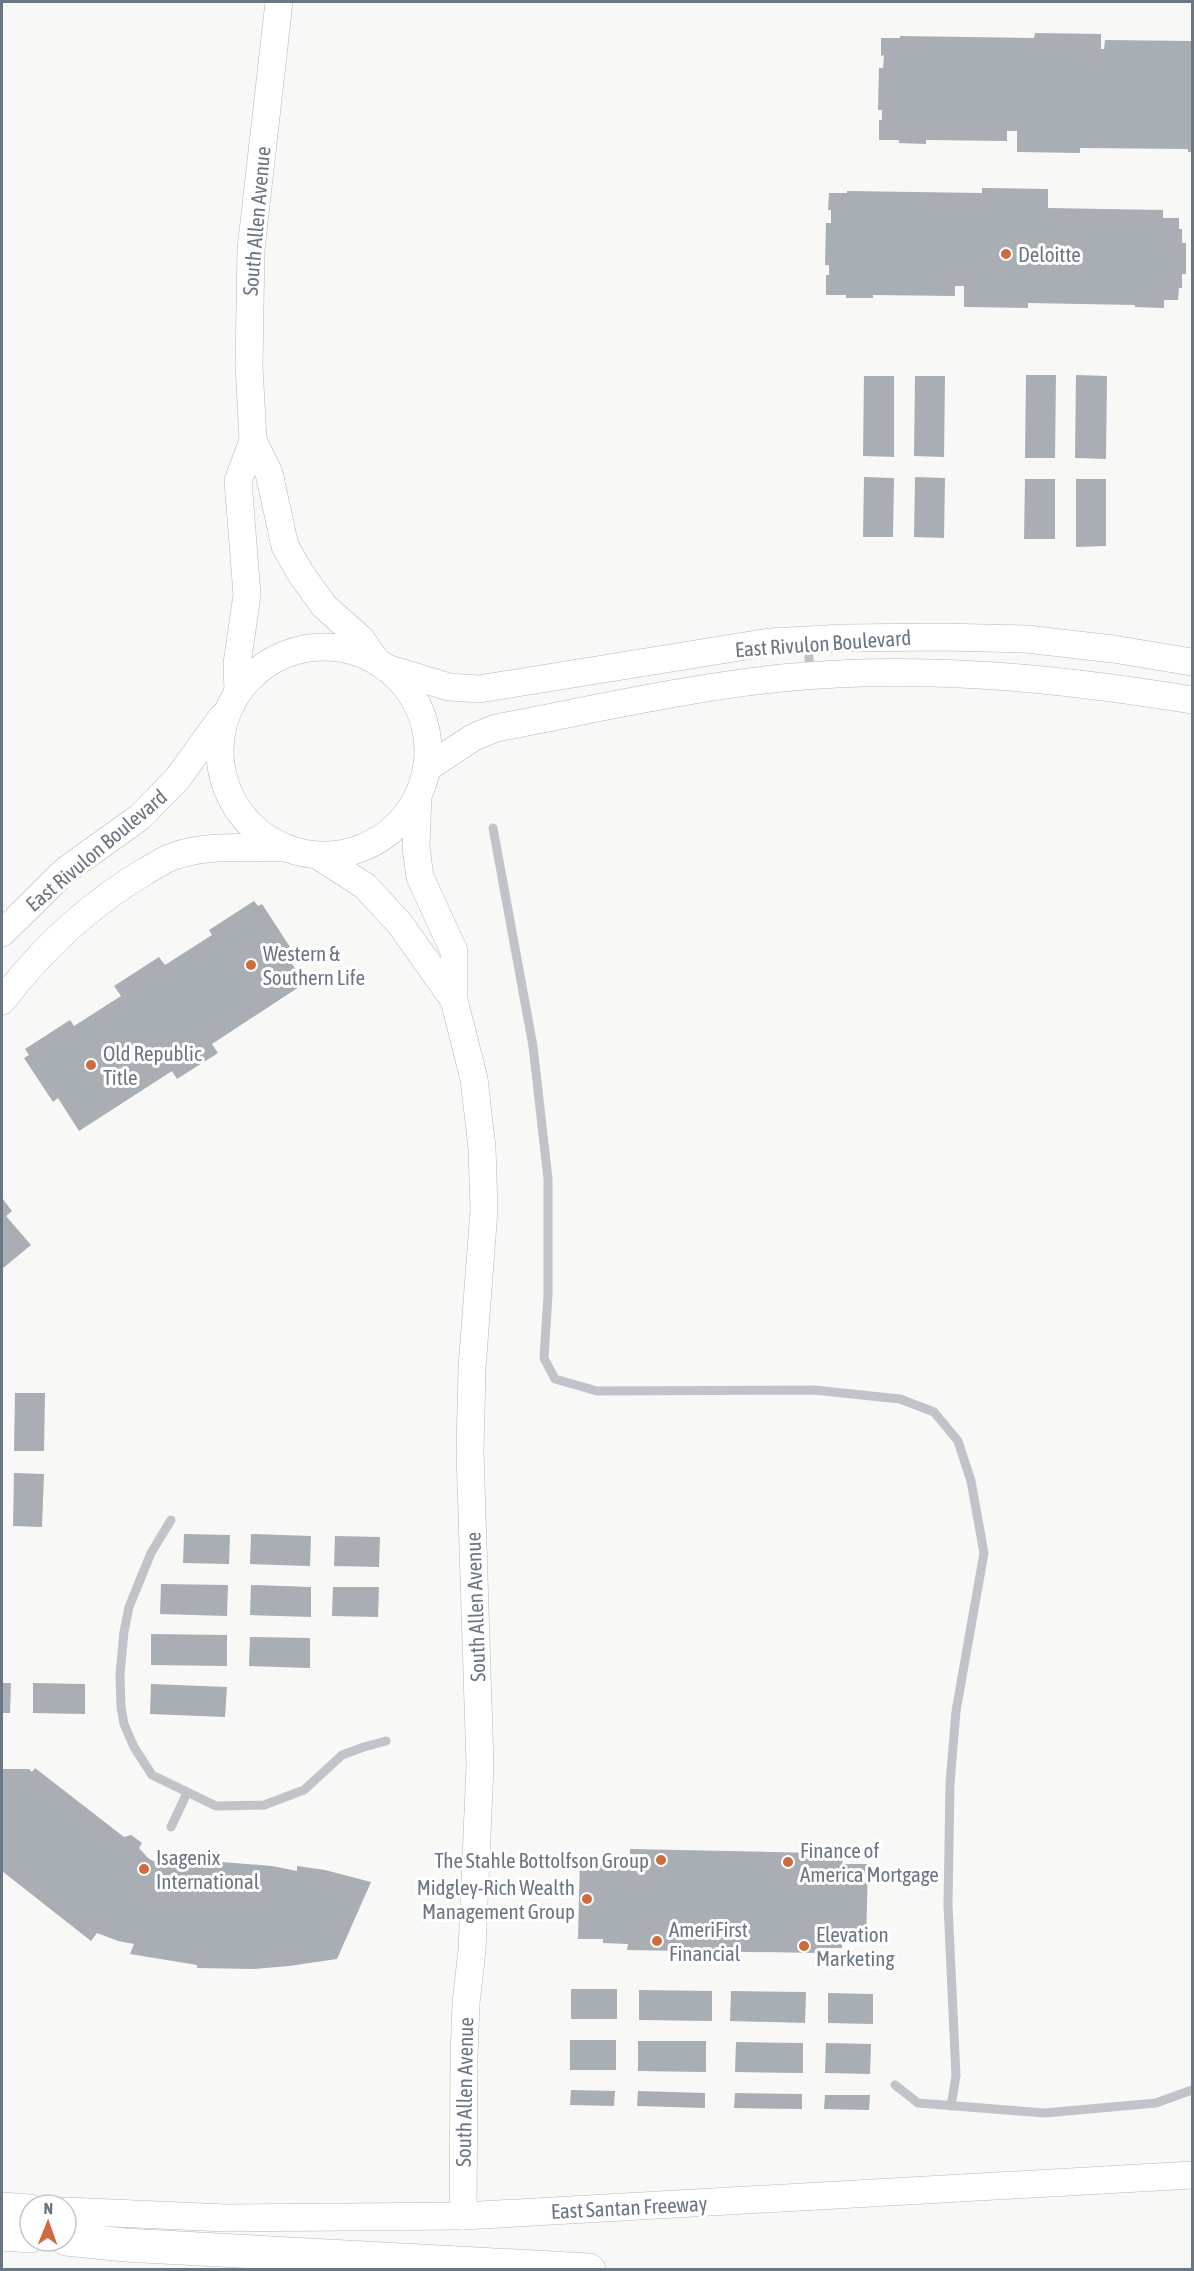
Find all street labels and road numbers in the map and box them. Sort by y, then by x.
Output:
street label: South Allen Avenue [238,145,274,297]
street label: East Rivulon Boulevard [734,625,912,661]
street label: East Rivulon Boulevard [21,784,171,916]
street label: South Allen Avenue [460,1532,490,1682]
street label: South Allen Avenue [451,2017,477,2167]
street label: East Santan Freeway [550,2191,708,2223]

